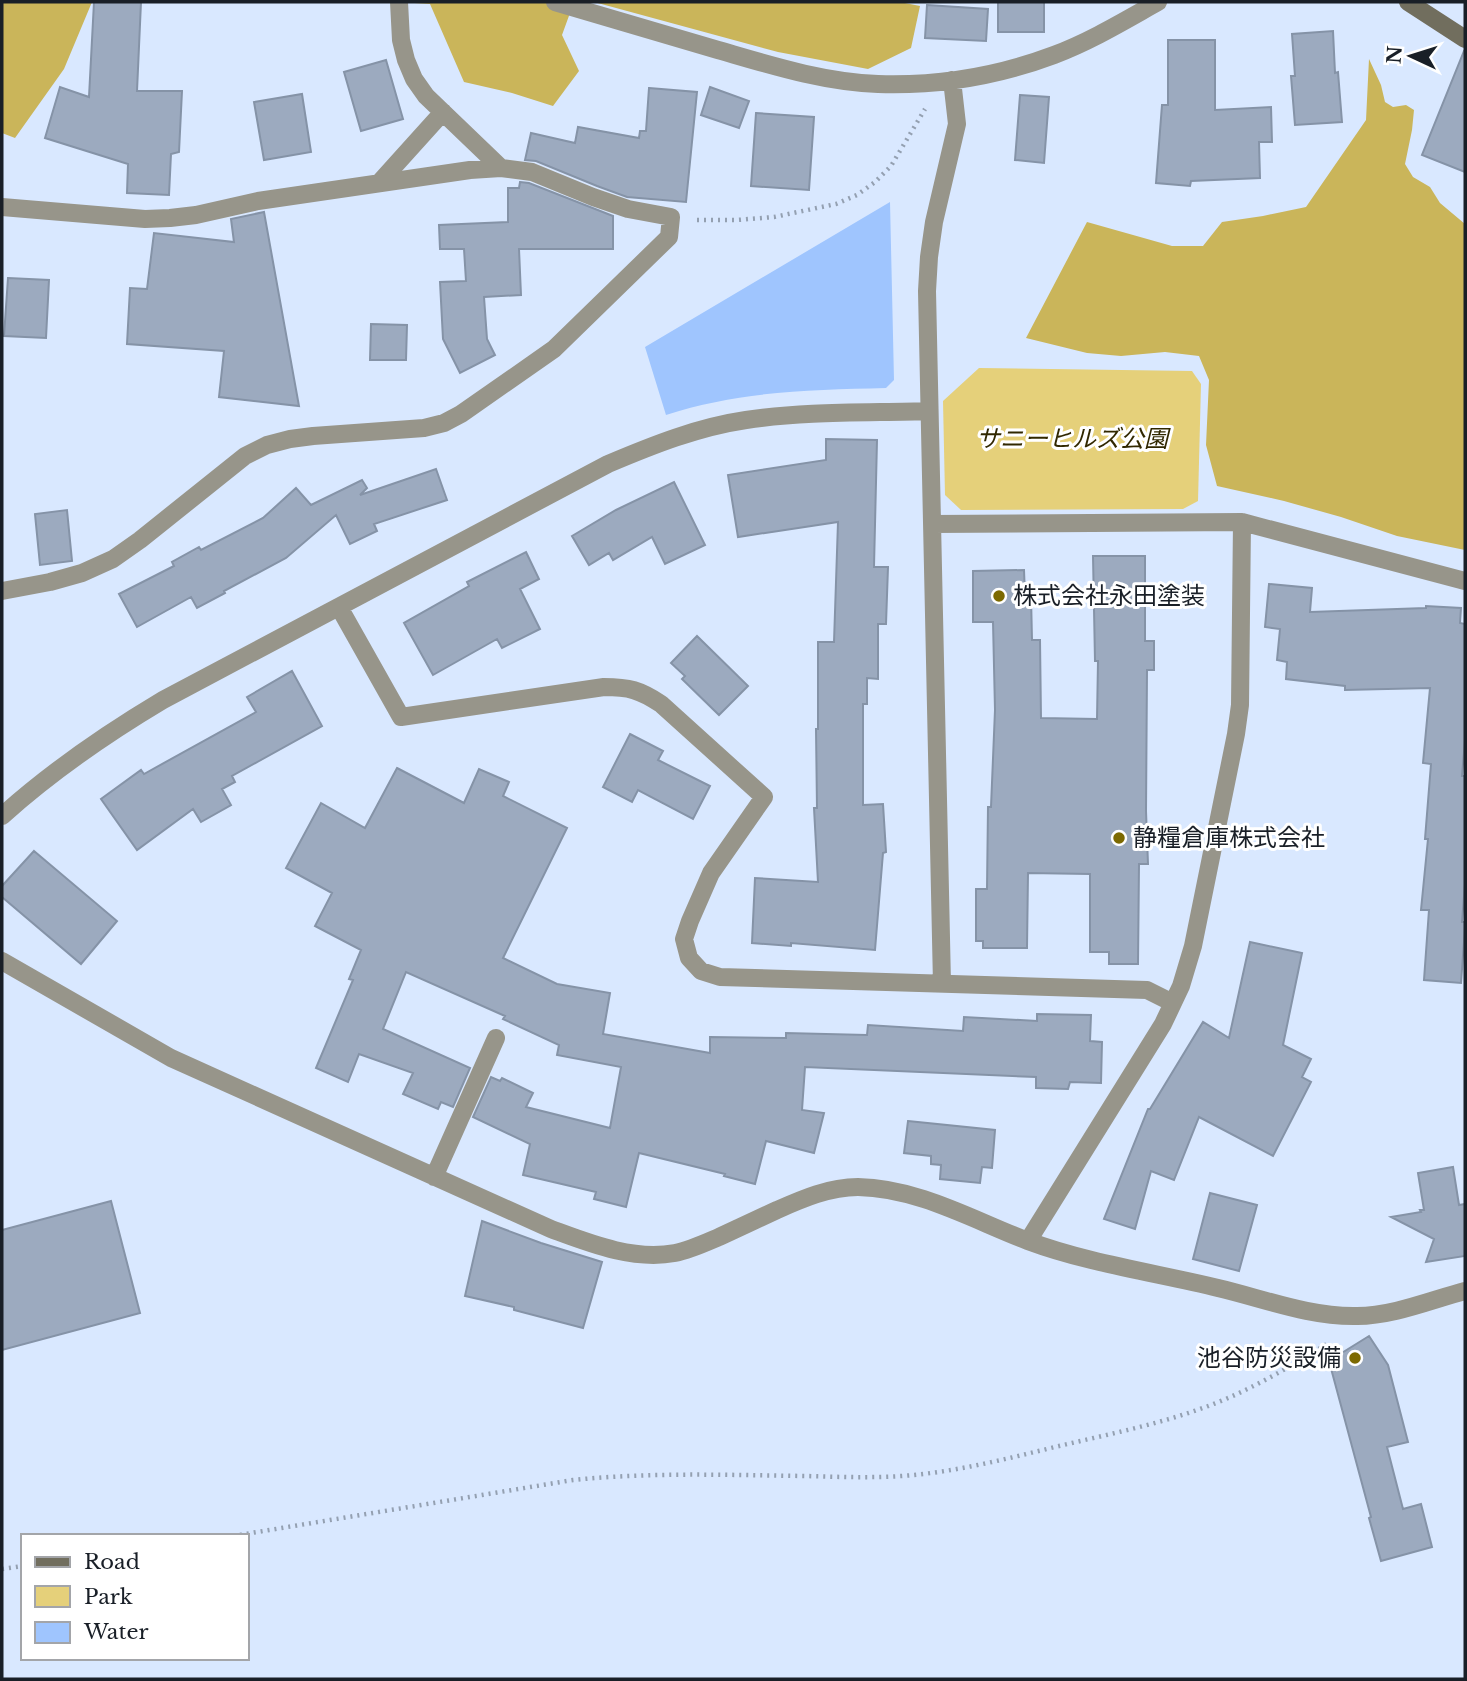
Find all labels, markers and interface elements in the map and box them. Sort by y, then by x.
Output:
north arrow [1376,21,1446,91]
text: N [1382,45,1407,65]
park label: サニーヒルズ公園 [976,424,1171,453]
place label: 株式会社永田塗装 [1013,581,1205,610]
marker: 株式会社永田塗装 [991,588,1007,604]
place label: 静糧倉庫株式会社 [1133,823,1325,852]
marker: 静糧倉庫株式会社 [1111,830,1127,846]
place label: 池谷防災設備 [1197,1343,1341,1372]
marker: 池谷防災設備 [1347,1350,1363,1366]
legend [21,1534,248,1660]
text: Road [84,1549,140,1575]
text: Park [84,1584,133,1610]
text: Water [83,1619,148,1645]

